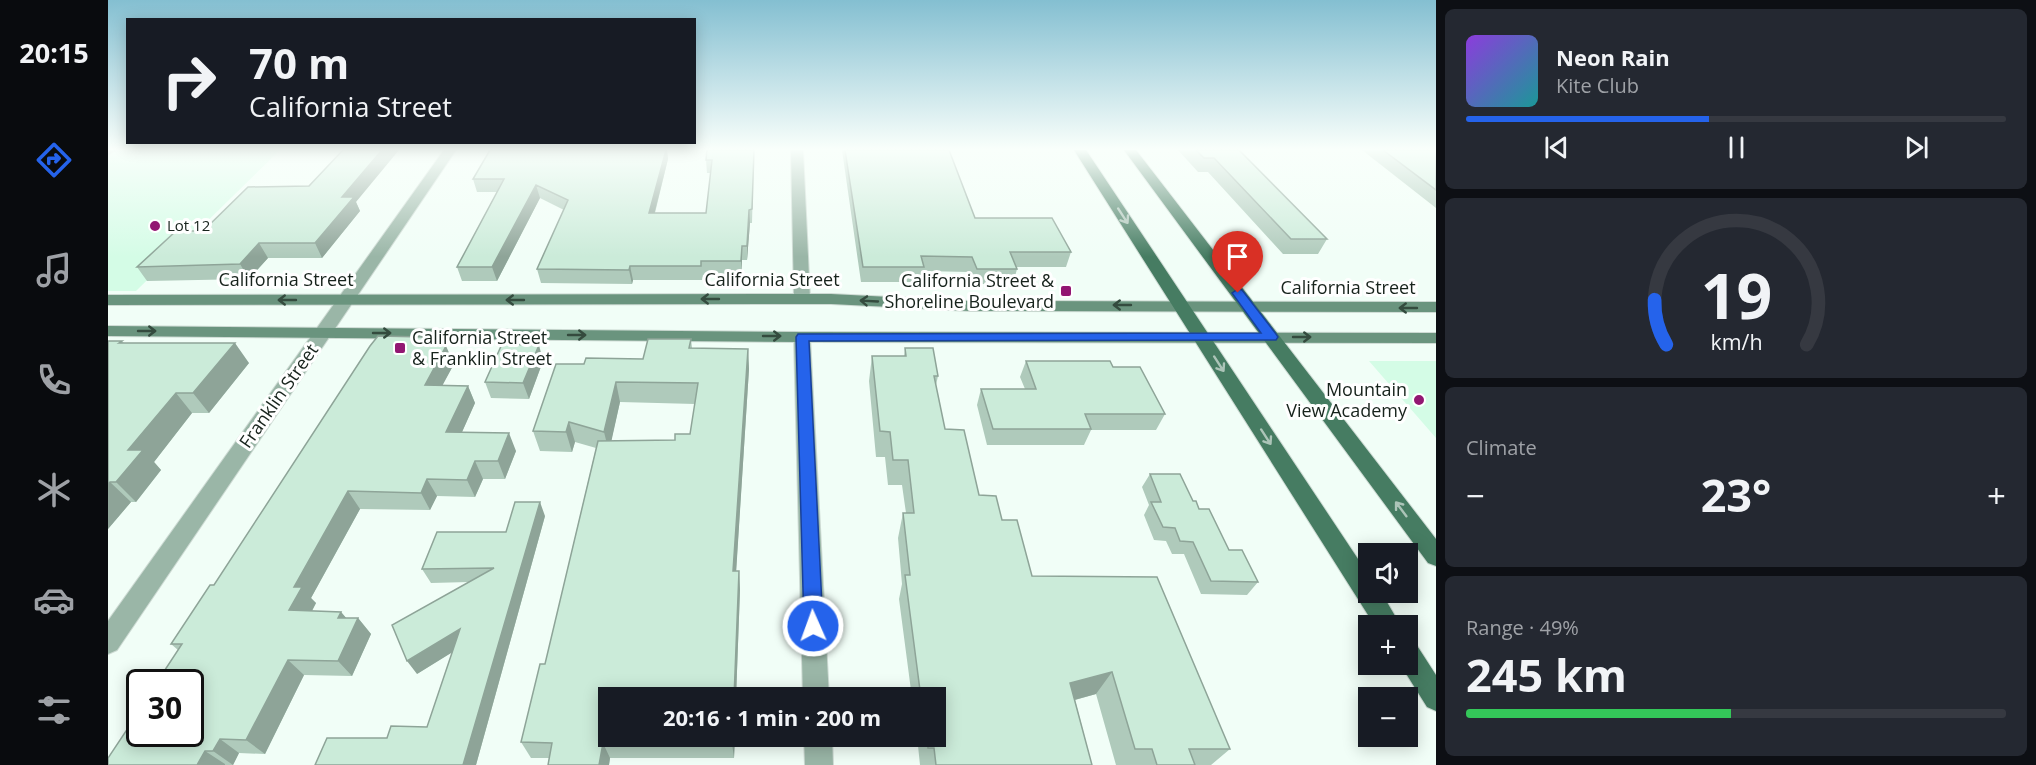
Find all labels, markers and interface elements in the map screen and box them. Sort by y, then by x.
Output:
text: 20:15 [19,34,89,71]
text: 70 m [249,34,349,91]
icon: right [150,42,228,120]
text: Neon Rain [1556,42,1670,72]
text: Kite Club [1556,72,1639,99]
text: California Street [249,88,452,125]
icon: previous [1540,131,1573,164]
icon: pause [1720,131,1753,164]
icon: next [1900,131,1933,164]
icon: directions [33,139,75,181]
one-way arrow [1117,208,1130,225]
place label: Lot 12 [167,215,210,235]
marker: Lot 12 [148,219,162,233]
pin [1212,231,1263,293]
icon: arrive [1221,240,1254,273]
icon: music [33,249,75,291]
text: 19 [1700,252,1772,337]
street label: California Street [218,267,354,291]
street label: California Street [704,267,840,291]
place label: California Street & Shoreline Boulevard [884,268,1055,313]
street label: California Street [1280,275,1416,299]
marker: California Street & Shoreline Boulevard [1059,284,1073,298]
one-way arrow [700,293,720,305]
one-way arrow [278,294,298,306]
one-way arrow [505,294,525,305]
one-way arrow [860,295,880,306]
one-way arrow [1113,300,1133,311]
one-way arrow [1399,302,1419,313]
one-way arrow [137,325,157,337]
place label: California Street & Franklin Street [412,325,552,370]
one-way arrow [371,327,391,339]
text: km/h [1710,327,1762,356]
one-way arrow [566,329,586,341]
one-way arrow [761,331,781,342]
one-way arrow [1291,331,1311,343]
street label: Franklin Street [233,338,323,452]
marker: California Street & Franklin Street [393,341,407,355]
one-way arrow [1213,356,1225,372]
icon: phone [33,359,75,401]
place label: Mountain View Academy [1286,377,1408,422]
marker: Mountain View Academy [1412,393,1426,407]
one-way arrow [1260,428,1272,445]
text: Climate [1466,434,1537,461]
text: 23° [1701,464,1771,525]
icon: climate [33,469,75,511]
text: − [1466,473,1485,518]
text: + [1987,473,2006,518]
one-way arrow [1394,501,1407,517]
map controls [1358,543,1418,747]
button: sound [1358,543,1418,603]
icon: car [33,579,75,621]
position arrow [781,594,845,658]
text: Range · 49% [1466,614,1579,641]
button: + [1358,615,1418,675]
text: 245 km [1466,644,1627,705]
speed limit sign: 30 [126,669,204,747]
button: − [1358,687,1418,747]
icon: filters [33,689,75,731]
text: 20:16 · 1 min · 200 m [663,702,881,732]

